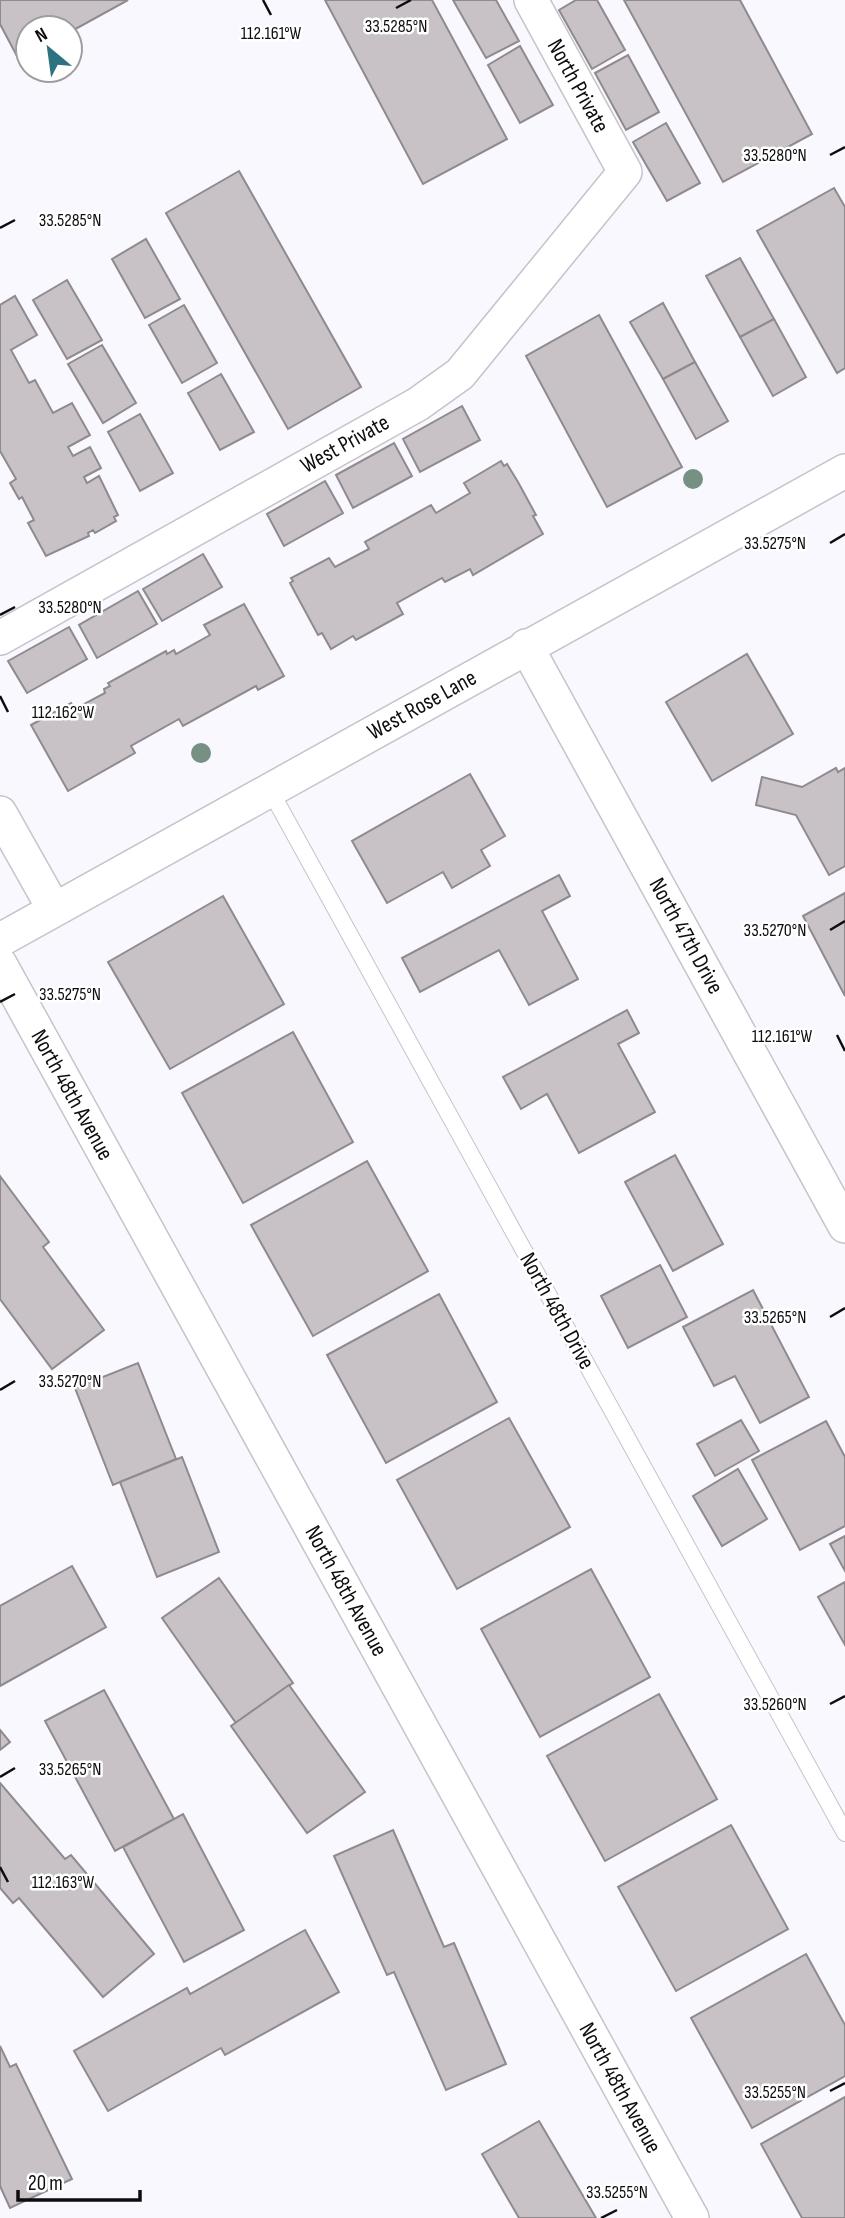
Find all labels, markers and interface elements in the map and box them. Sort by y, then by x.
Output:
north arrow [14,14,84,84]
text: 33.5285°N [365,16,427,37]
text: N [31,23,52,48]
text: 112.161°W [241,23,302,44]
street label: North Private [541,34,615,138]
text: 33.5280°N [743,145,807,166]
text: 33.5285°N [39,210,101,231]
street label: West Private [296,408,394,480]
text: 33.5275°N [744,533,806,554]
text: 33.5280°N [38,597,102,618]
street label: West Rose Lane [363,664,481,746]
text: 112.162°W [32,702,95,723]
street label: North 47th Drive [643,873,729,999]
text: 33.5270°N [744,920,806,941]
text: 33.5275°N [39,984,101,1005]
street label: North 48th Avenue [25,1025,119,1165]
text: 112.161°W [752,1026,813,1047]
street label: North 48th Drive [513,1248,601,1374]
text: 33.5265°N [744,1307,806,1328]
text: 33.5270°N [39,1371,101,1392]
street label: North 48th Avenue [299,1521,393,1661]
text: 33.5260°N [743,1694,807,1715]
text: 33.5265°N [39,1759,101,1780]
text: 112.163°W [32,1872,95,1893]
street label: North 48th Avenue [573,2018,667,2158]
text: 33.5255°N [744,2082,806,2103]
scale bar [18,2158,140,2202]
text: 20 m [28,2171,63,2196]
text: 33.5255°N [586,2182,648,2203]

